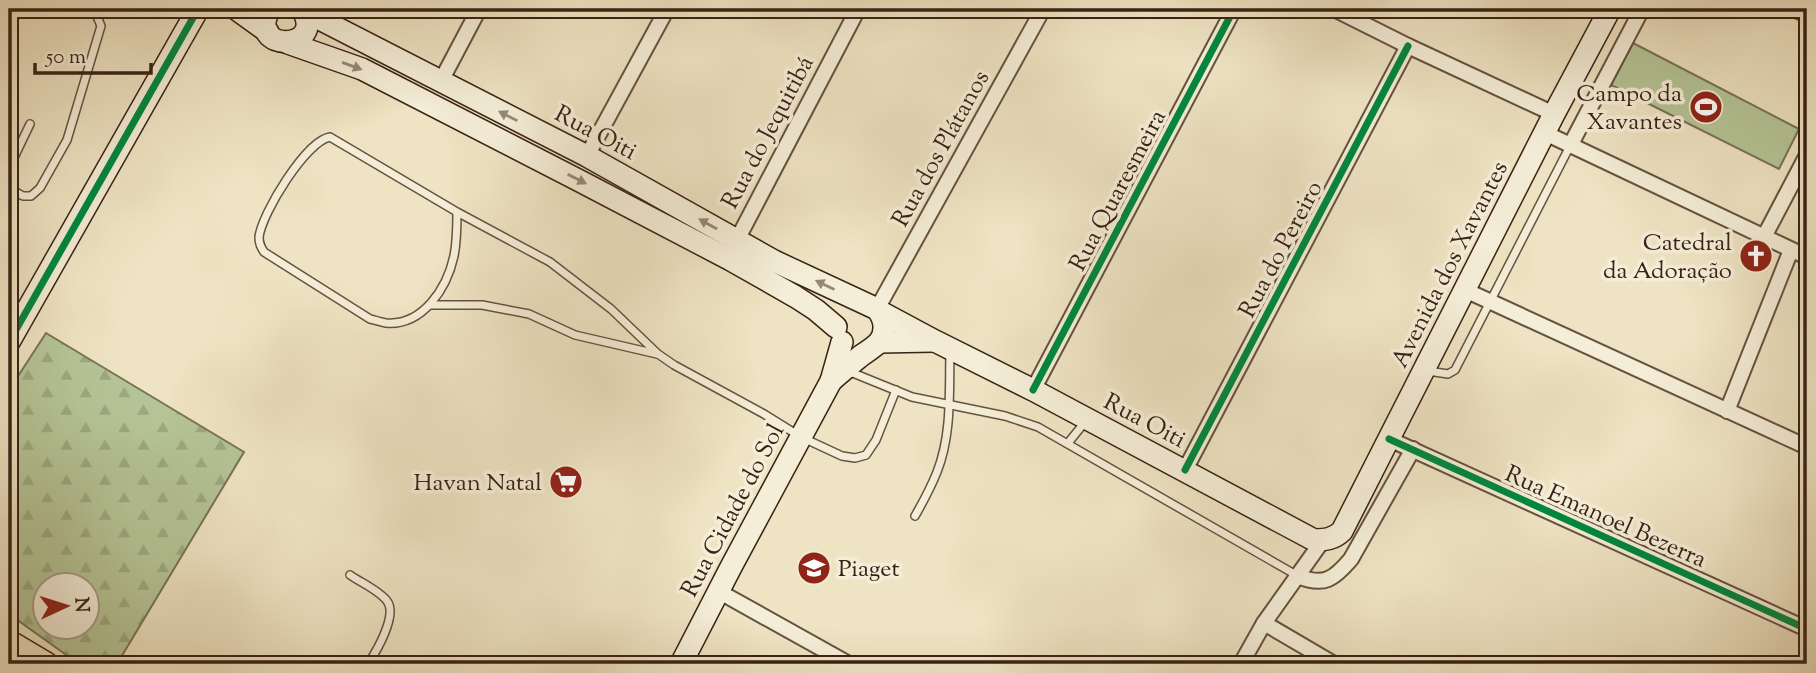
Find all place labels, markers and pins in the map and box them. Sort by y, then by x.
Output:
place label: Campo da Xavantes [1576,78,1682,140]
sports icon: Campo da Xavantes [1687,88,1725,126]
place label: Catedral da Adoração [1603,227,1732,289]
church icon: Catedral da Adoração [1737,237,1775,275]
supermarket icon: Havan Natal [547,463,585,501]
place label: Havan Natal [414,467,542,501]
school or university icon: Piaget [795,549,833,587]
place label: Piaget [838,553,900,587]

